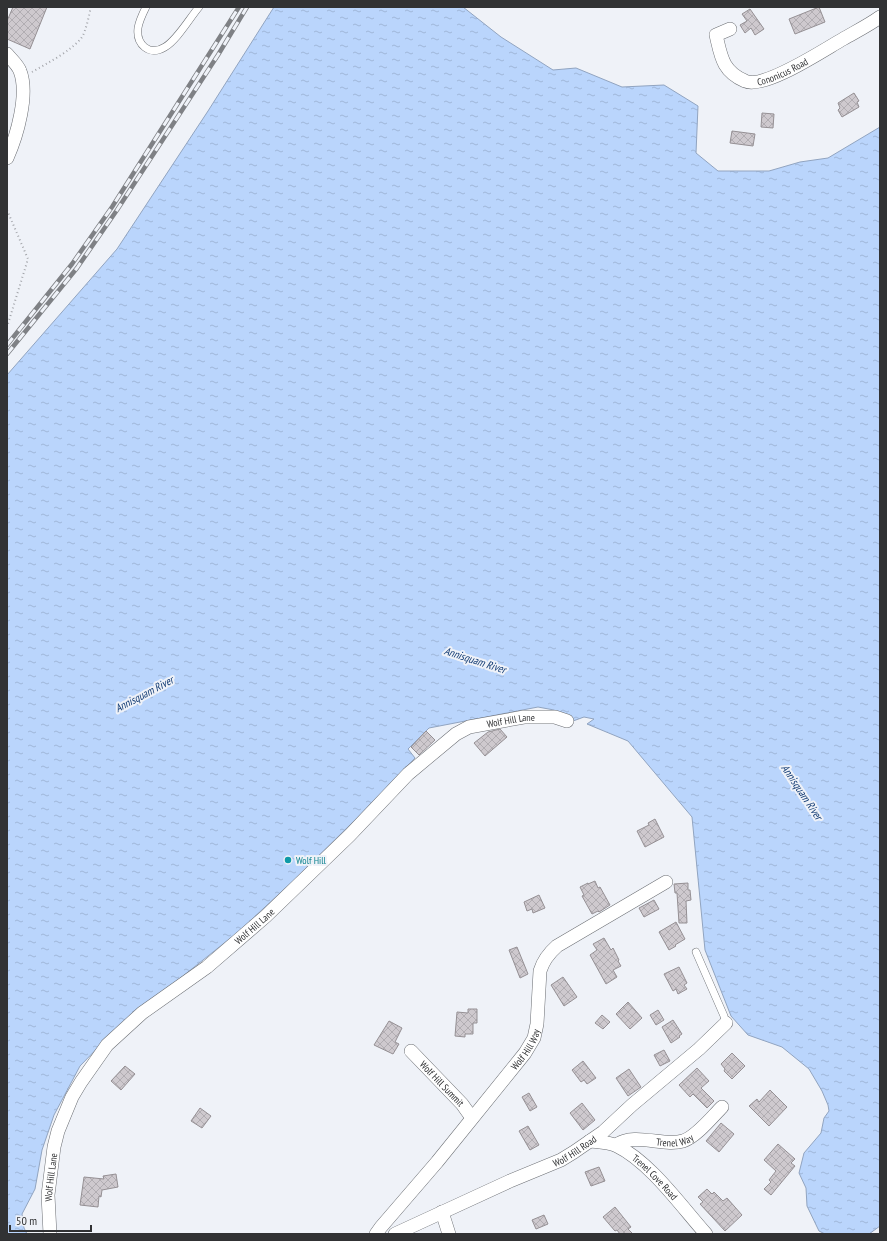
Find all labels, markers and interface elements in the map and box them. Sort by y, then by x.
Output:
street label: Cononicus Road [756,55,810,89]
water label: Annisquam River [442,643,509,677]
water label: Annisquam River [113,672,177,715]
street label: Wolf Hill Lane [486,711,535,731]
water label: Annisquam River [778,762,827,824]
place label: Wolf Hill [296,854,327,867]
marker: Wolf Hill [283,855,293,865]
street label: Wolf Hill Lane [232,906,277,947]
street label: Wolf Hill Way [508,1028,543,1073]
street label: Wolf Hill Summit [417,1058,467,1110]
street label: Trenel Way [655,1131,696,1150]
street label: Wolf Hill Road [551,1133,599,1170]
street label: Wolf Hill Lane [42,1152,60,1202]
street label: Trenel Cove Road [629,1152,680,1203]
scale bar [10,1207,91,1233]
text: 50 m [16,1213,37,1228]

